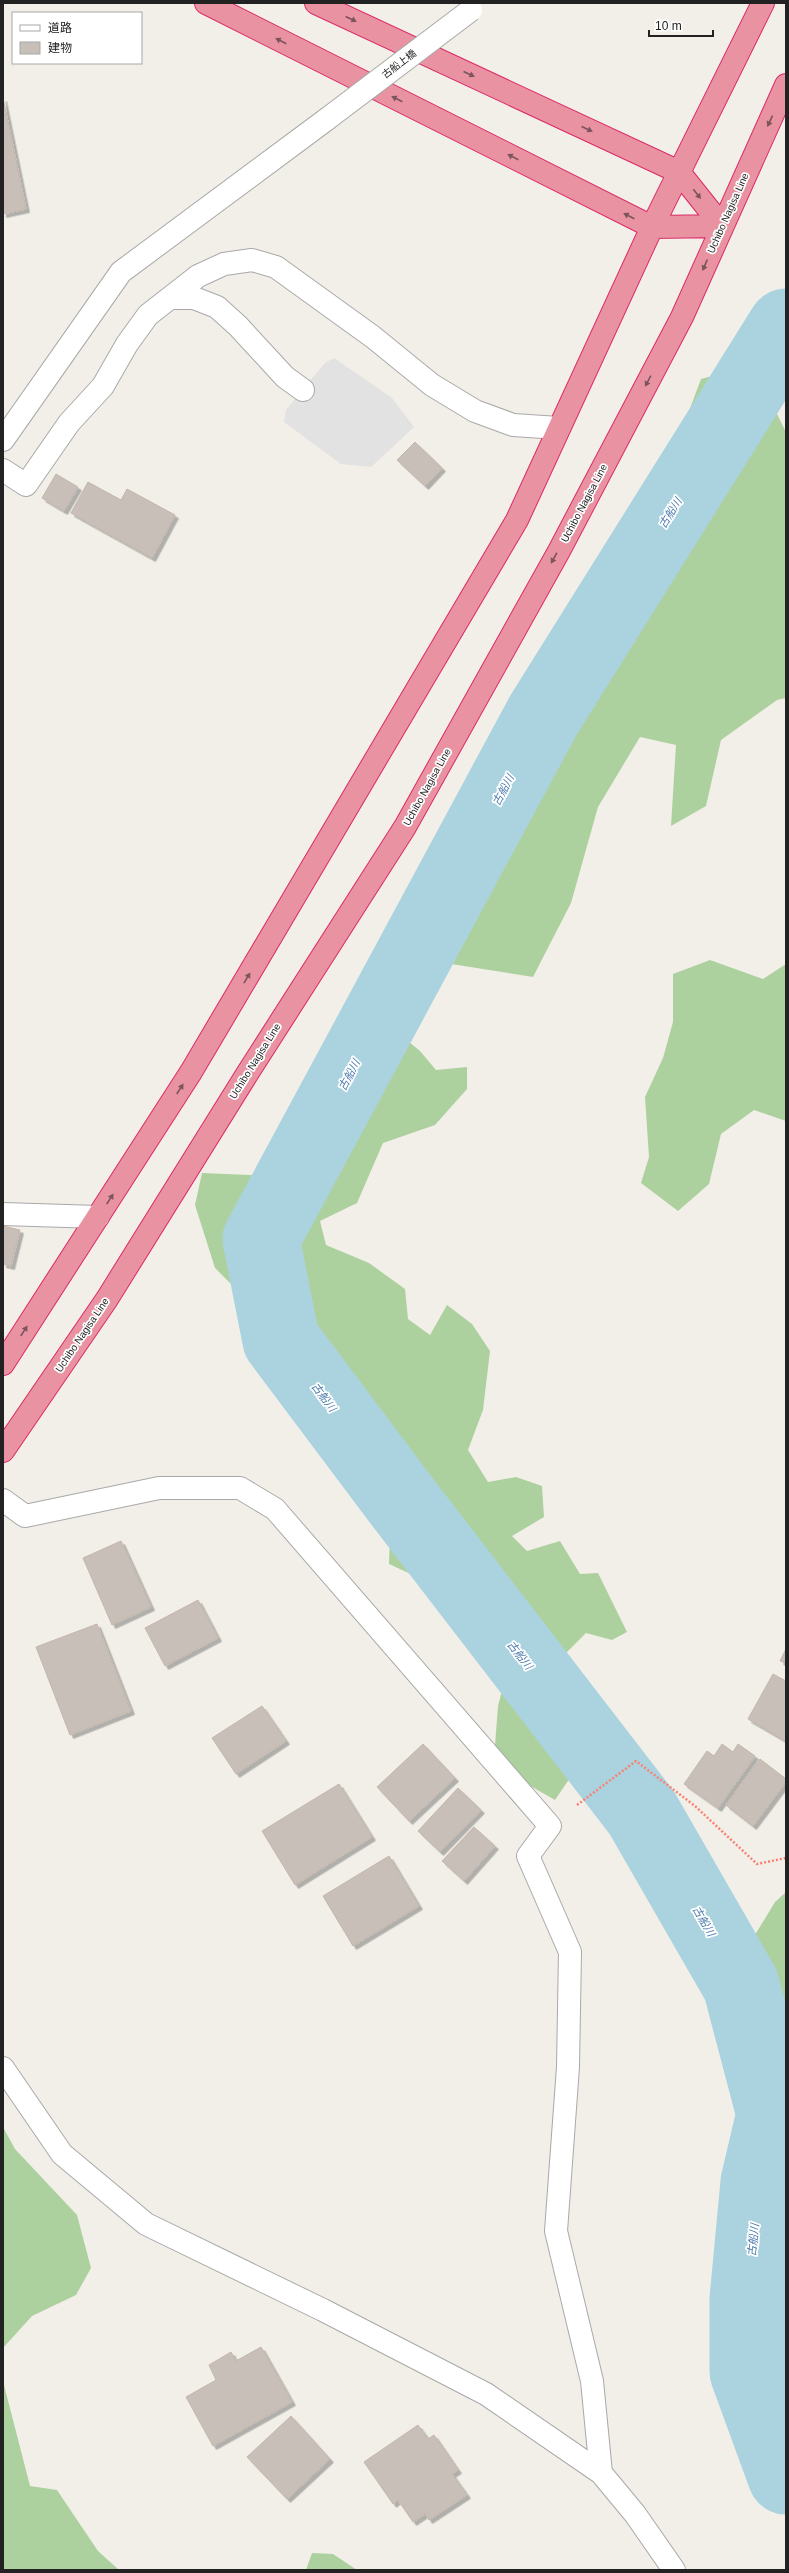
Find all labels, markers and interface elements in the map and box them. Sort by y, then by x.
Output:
legend [12,12,142,64]
scale bar [649,12,713,38]
one-way arrow [345,16,357,23]
text: 10 m [655,19,682,33]
text: 道路 [48,21,72,35]
one-way arrow [275,37,287,44]
text: 建物 [48,41,72,55]
street label: 古船上橋 [380,48,418,80]
one-way arrow [463,71,475,77]
one-way arrow [391,96,403,102]
one-way arrow [767,115,773,126]
one-way arrow [581,126,592,132]
one-way arrow [508,154,519,160]
street label: Uchibo Nagisa Line [705,171,751,255]
one-way arrow [692,189,701,200]
one-way arrow [624,212,635,219]
one-way arrow [702,259,708,270]
one-way arrow [645,376,651,387]
street label: Uchibo Nagisa Line [559,462,609,544]
water label: 古船川 [656,495,684,530]
one-way arrow [551,552,558,564]
street label: Uchibo Nagisa Line [401,746,453,828]
water label: 古船川 [490,772,517,807]
one-way arrow [244,972,251,984]
street label: Uchibo Nagisa Line [227,1021,283,1101]
water label: 古船川 [336,1057,363,1092]
one-way arrow [176,1084,184,1094]
one-way arrow [106,1194,114,1204]
street label: Uchibo Nagisa Line [53,1296,111,1374]
one-way arrow [20,1326,28,1337]
water label: 古船川 [309,1380,339,1415]
water label: 古船川 [505,1638,536,1672]
water label: 古船川 [691,1904,718,1939]
water label: 古船川 [745,2222,761,2257]

